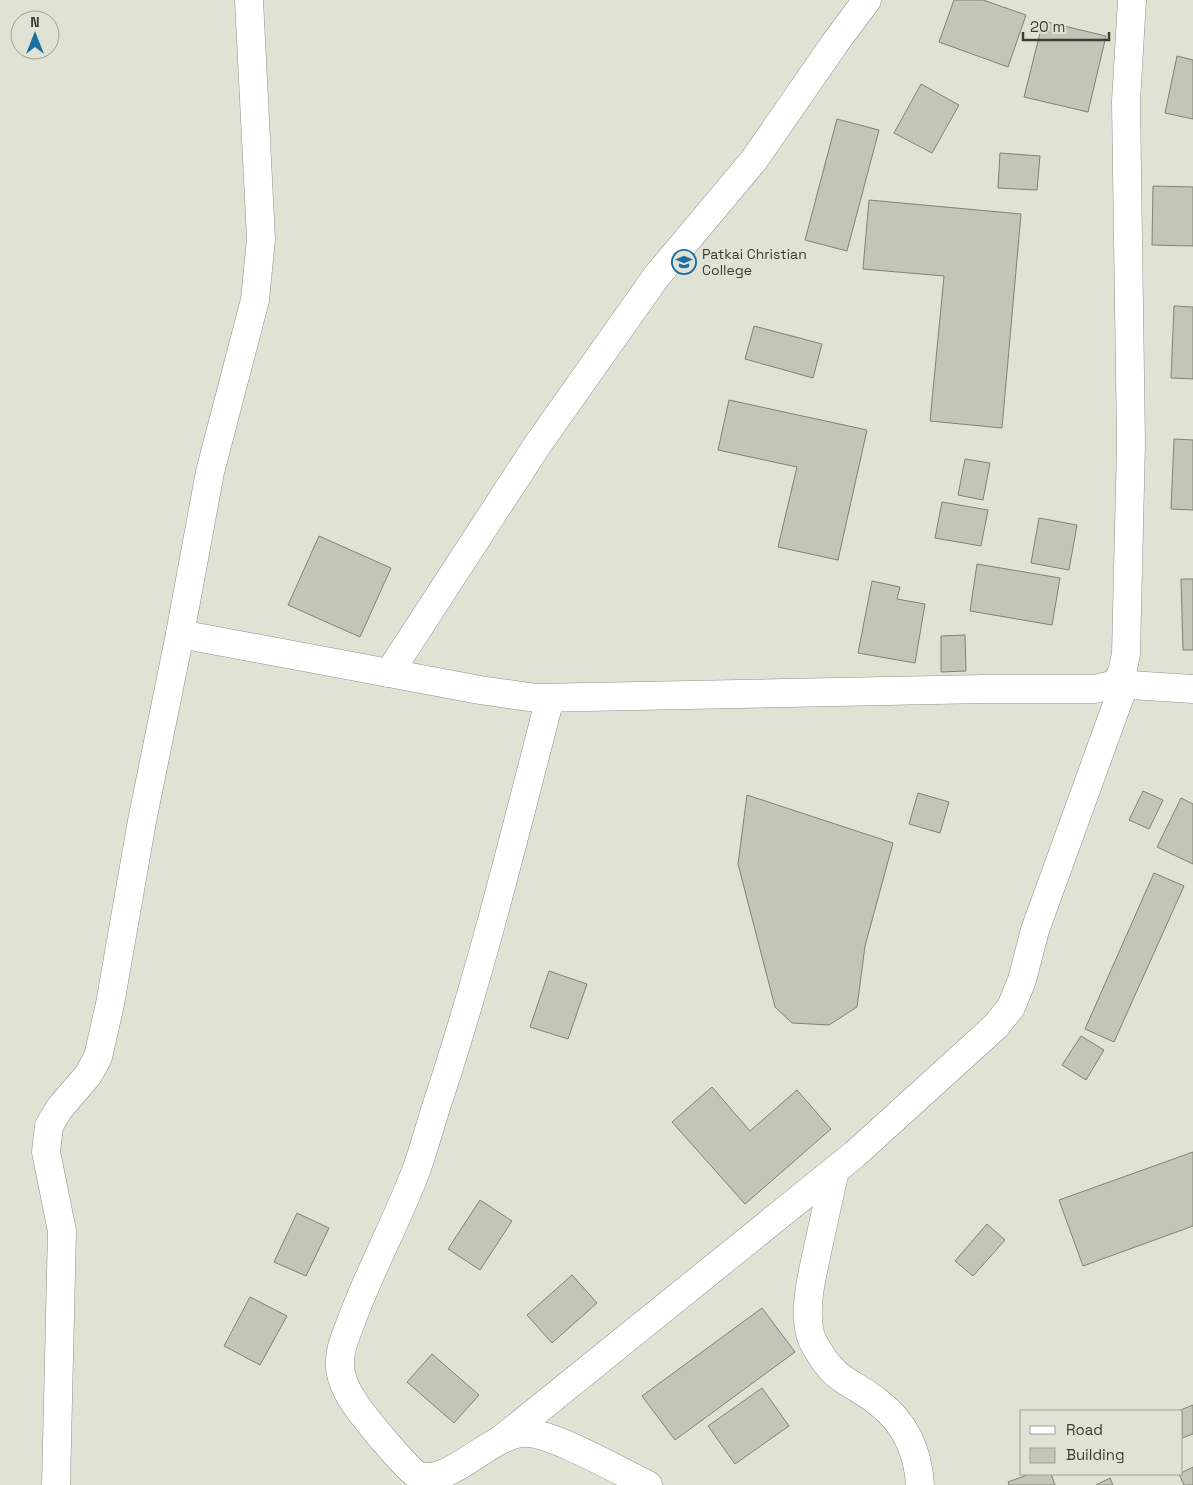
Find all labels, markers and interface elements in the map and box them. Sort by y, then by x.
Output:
north arrow [10,10,60,60]
scale bar [1023,10,1109,42]
text: N [30,13,40,31]
text: 20 m [1030,17,1065,36]
place label: Patkai Christian College [702,245,807,279]
school or university icon: Patkai Christian College [671,249,697,275]
legend [1020,1410,1183,1475]
text: Road [1066,1420,1103,1439]
text: Building [1066,1445,1125,1464]

